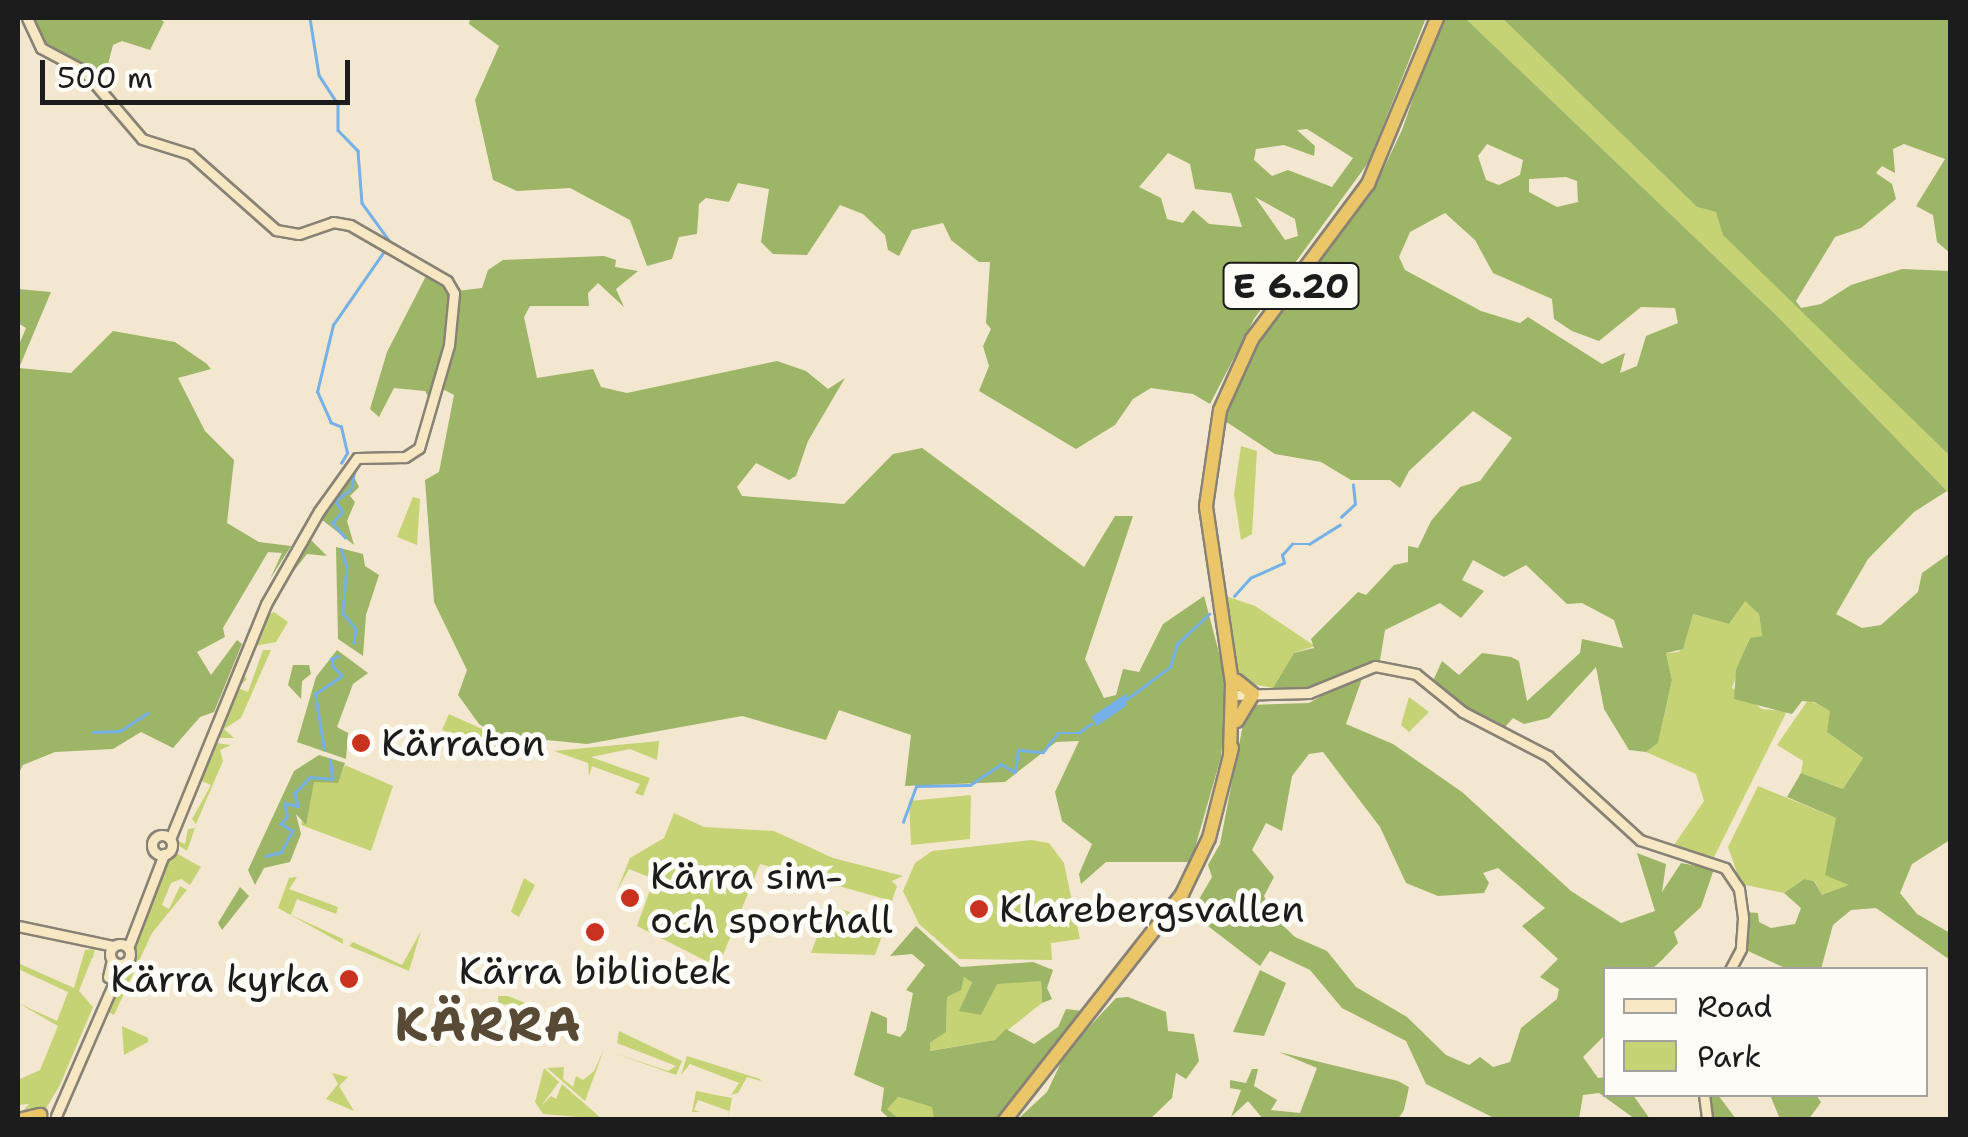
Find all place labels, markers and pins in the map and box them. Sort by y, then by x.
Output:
place label: Kärraton [381,720,545,766]
marker: Kärraton [350,732,372,754]
place label: Kärra sim- och sporthall [650,853,893,942]
place label: Klarebergsvallen [999,886,1304,932]
marker: Kärra sim- och sporthall [619,887,641,909]
marker: Klarebergsvallen [968,898,990,920]
marker: Kärra bibliotek [584,921,606,943]
place label: Kärra bibliotek [459,948,731,994]
place label: Kärra kyrka [110,956,329,1002]
marker: Kärra kyrka [338,968,360,990]

